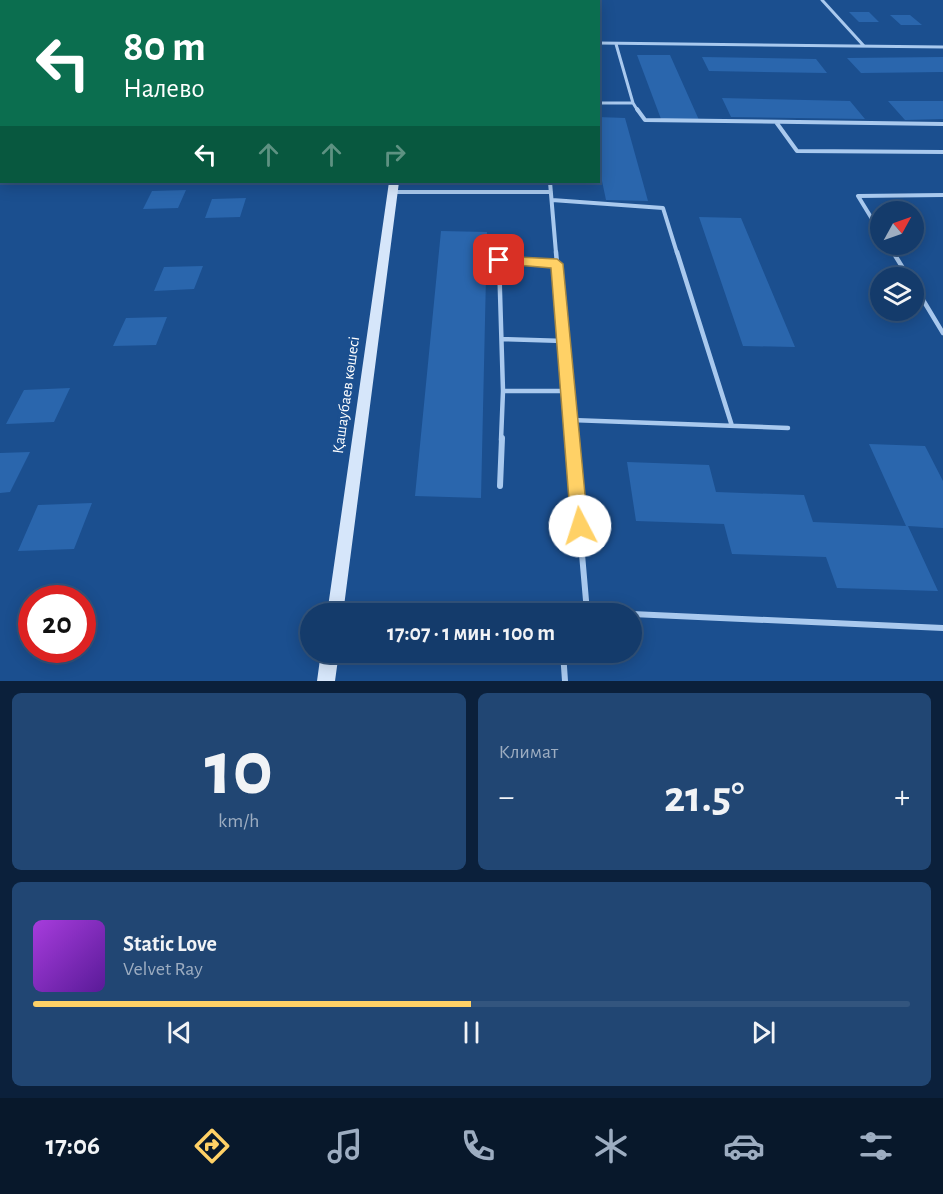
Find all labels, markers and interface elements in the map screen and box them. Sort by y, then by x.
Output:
icon: left [24,24,102,102]
text: 80 m [123,26,206,68]
text: Налево [123,75,205,102]
icon: left [189,138,222,171]
icon: ahead [252,138,285,171]
icon: ahead [315,138,348,171]
icon: right [378,138,411,171]
north arrow [870,201,924,255]
map controls [870,201,924,321]
pin [473,234,524,285]
icon: arrive [482,243,515,276]
button: layers [870,267,924,321]
street label: Қашаубаев көшесі [330,335,363,455]
position arrow [548,494,612,558]
speed limit sign: 20 [18,585,96,663]
text: 17:07 · 1 мин · 100 m [387,622,555,644]
text: 10 [204,731,273,809]
text: Климат [499,742,558,762]
text: 21.5° [664,775,744,820]
text: − [499,781,514,814]
text: + [894,781,910,814]
text: km/h [218,811,259,831]
text: Static Love [123,933,217,955]
text: Velvet Ray [123,959,203,979]
icon: previous [163,1016,196,1049]
icon: pause [455,1016,488,1049]
icon: next [747,1016,780,1049]
icon: directions [191,1125,233,1167]
icon: music [324,1125,366,1167]
icon: phone [457,1125,499,1167]
icon: climate [590,1125,632,1167]
icon: car [723,1125,765,1167]
icon: filters [855,1125,897,1167]
text: 17:06 [45,1132,100,1159]

